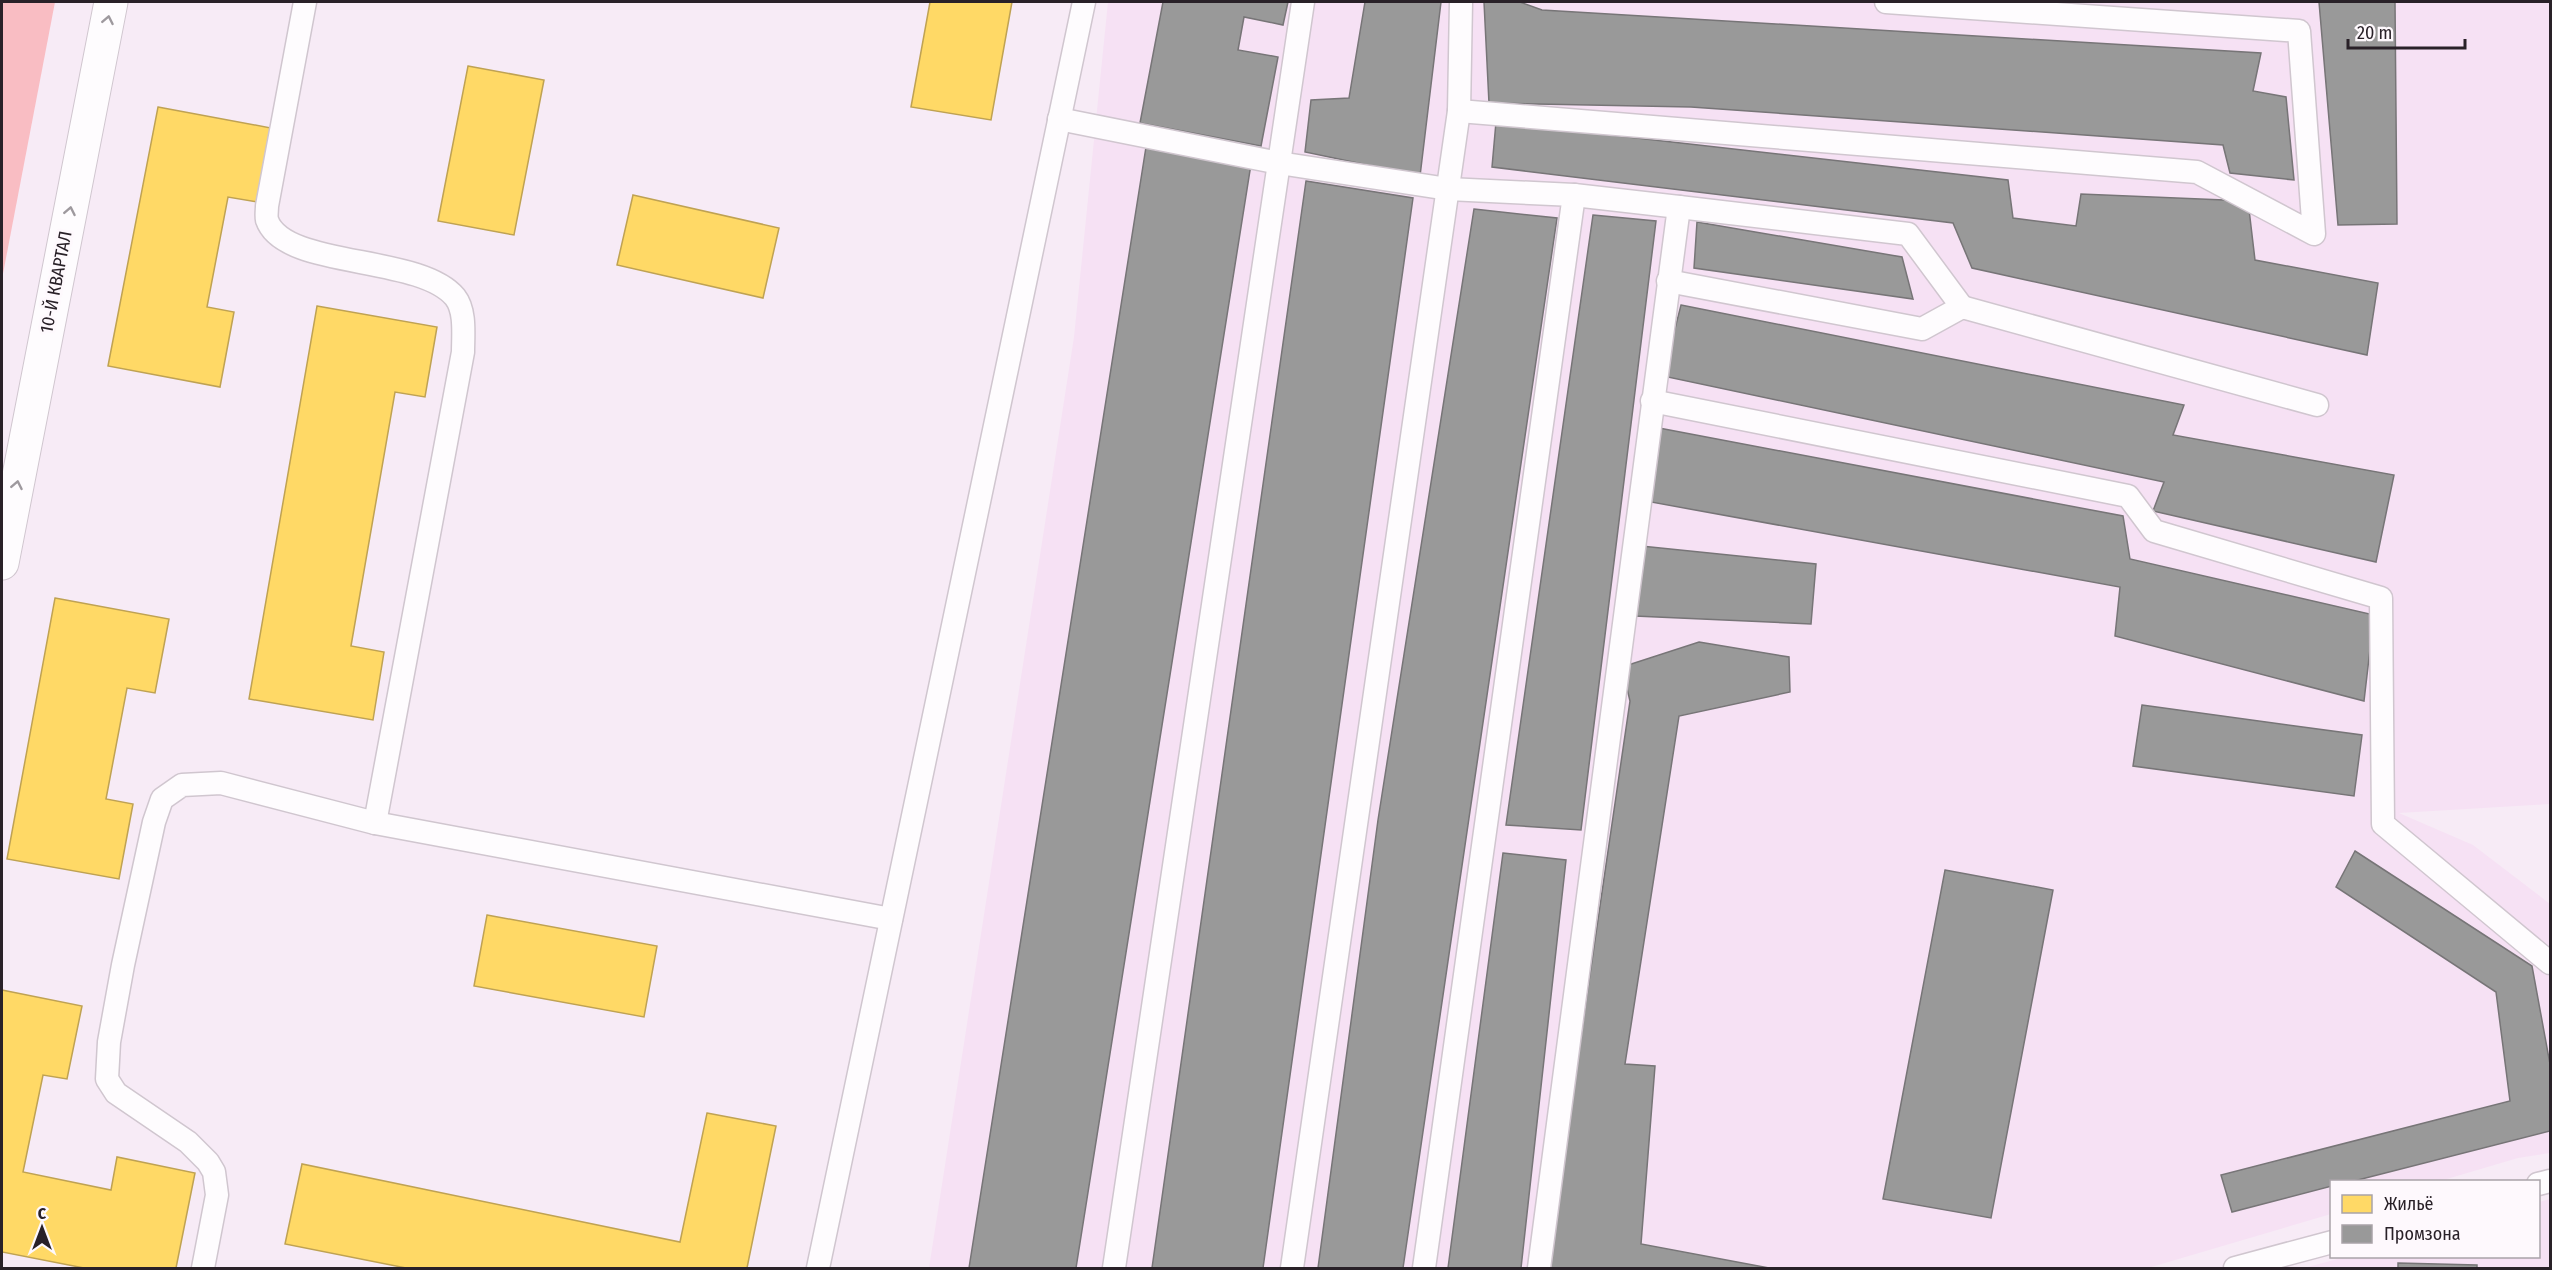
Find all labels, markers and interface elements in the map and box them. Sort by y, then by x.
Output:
scale bar [2348,12,2465,50]
one-way arrow [101,15,114,25]
text: 20 m [2357,22,2392,44]
one-way arrow [63,206,76,216]
street label: 10-Й КВАРТАЛ [35,229,77,335]
one-way arrow [10,480,23,490]
legend [2330,1180,2540,1258]
text: Жильё [2384,1193,2434,1215]
north arrow [12,1198,72,1258]
text: С [38,1204,47,1223]
text: Промзона [2384,1223,2461,1245]

